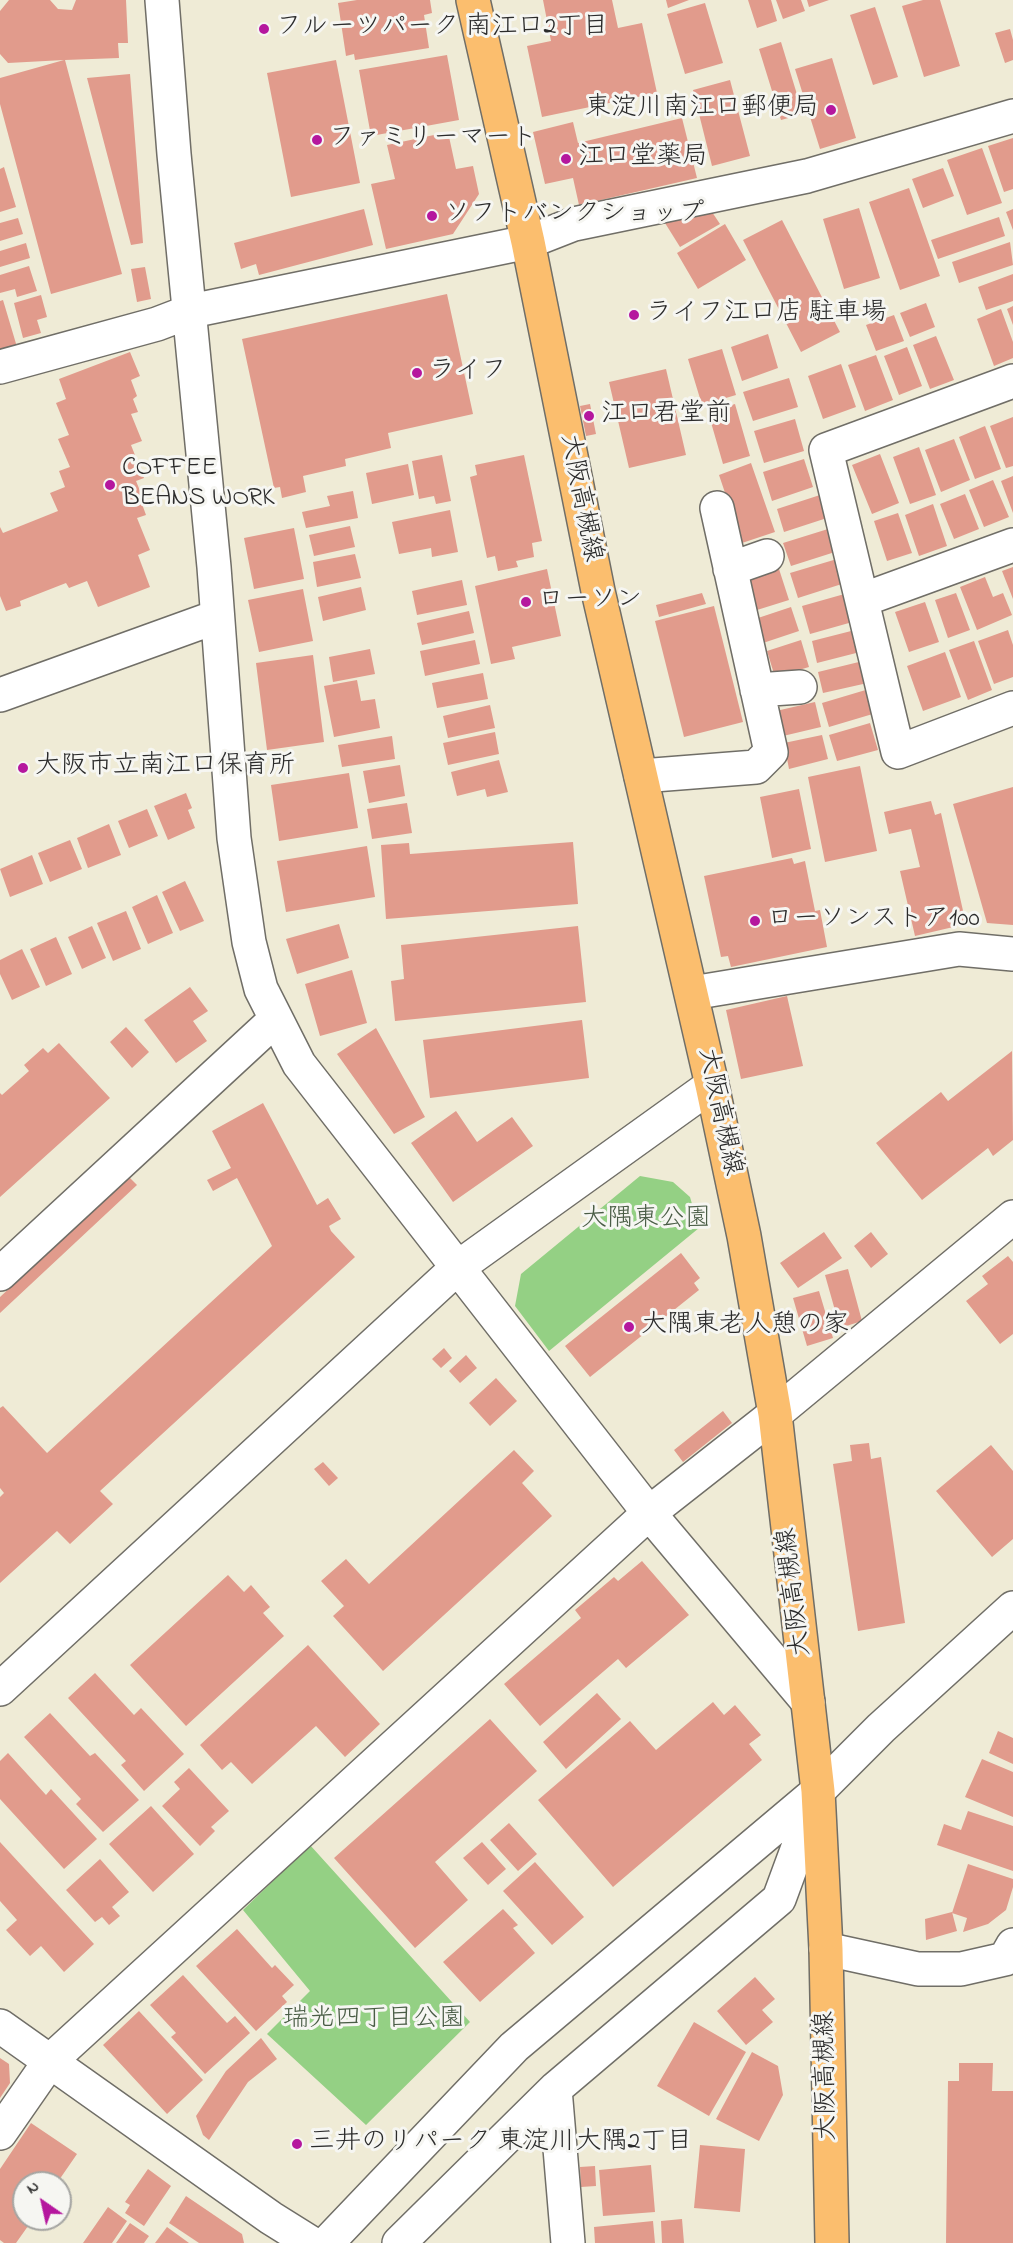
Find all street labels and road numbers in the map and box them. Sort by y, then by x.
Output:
street label: 大阪高槻線 [551,431,607,565]
street label: 大阪高槻線 [689,1045,747,1179]
street label: 大阪高槻線 [773,1526,819,1658]
street label: 大阪高槻線 [811,2011,845,2141]

